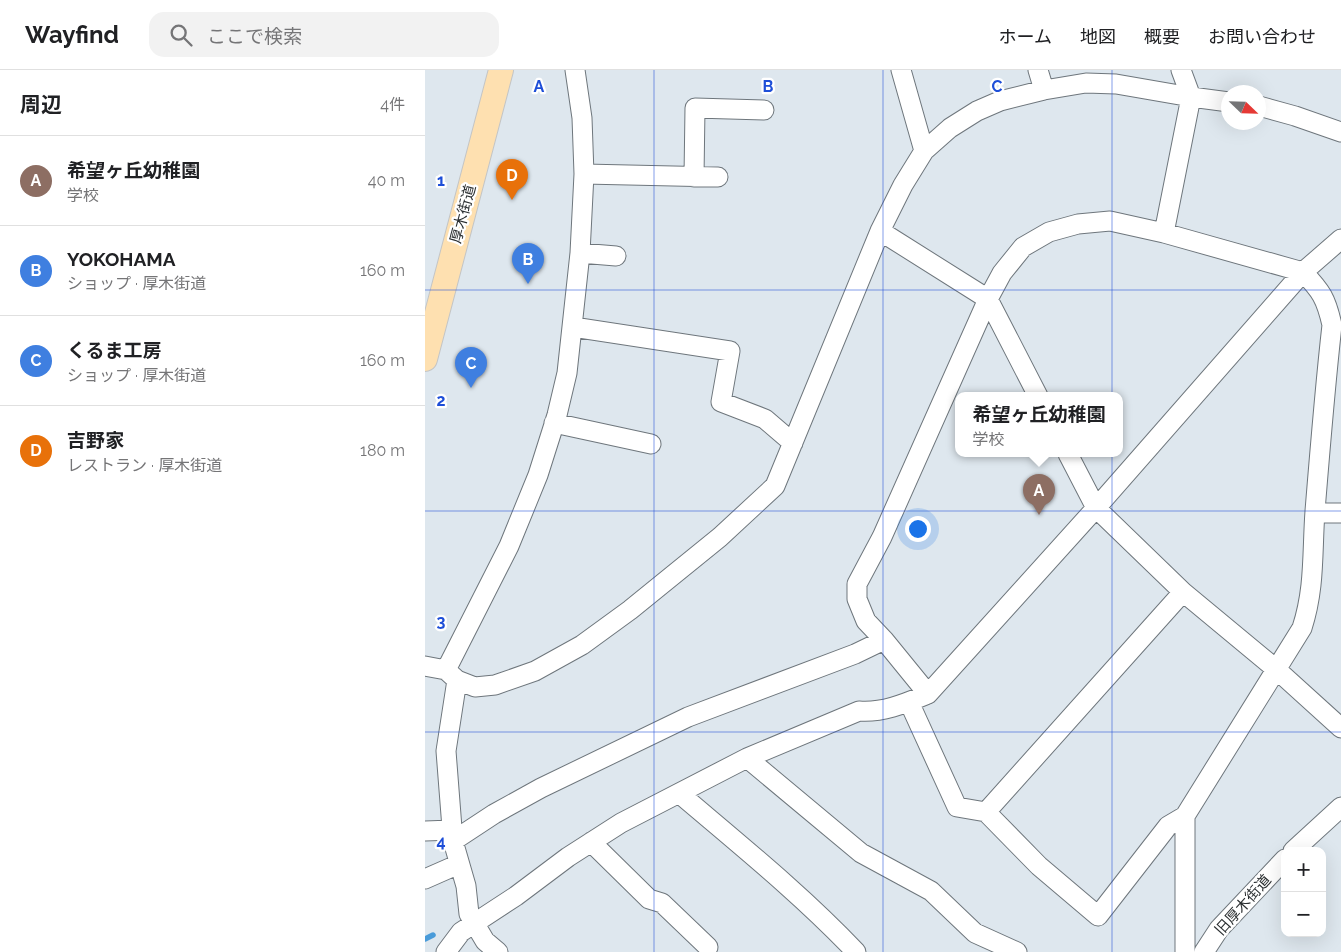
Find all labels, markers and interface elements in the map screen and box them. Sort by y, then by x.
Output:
search box [149,12,499,57]
text: Wayfind [25,20,119,49]
icon: search [167,21,195,49]
text: ここで検索 [207,25,302,47]
text: ホーム [999,26,1052,47]
text: 地図 [1080,26,1116,47]
text: 概要 [1144,26,1180,47]
text: お問い合わせ [1208,26,1316,47]
text: A [534,77,545,96]
text: B [763,77,774,96]
text: C [992,77,1003,96]
north arrow [1221,85,1266,130]
text: 周辺 [20,92,62,117]
text: 4件 [380,95,405,114]
text: 希望ヶ丘幼稚園 [67,159,200,181]
pin: D [496,159,528,200]
text: A [31,171,41,190]
text: 40 m [368,171,405,190]
text: 1 [437,171,445,190]
street label: 厚木街道 [447,183,479,245]
text: 学校 [67,186,99,205]
pin: B [512,243,544,284]
text: YOKOHAMA [67,248,175,270]
text: B [31,261,41,280]
text: 160 m [360,261,405,280]
text: ショップ · 厚木街道 [67,274,206,293]
text: くるま工房 [67,339,162,361]
pin: C [455,347,487,388]
text: C [31,351,41,370]
text: 160 m [360,351,405,370]
text: ショップ · 厚木街道 [67,366,206,385]
text: 2 [436,391,446,410]
popup [955,392,1123,457]
text: 希望ヶ丘幼稚園 [972,403,1106,425]
text: 吉野家 [67,429,124,451]
text: 学校 [972,430,1005,449]
text: D [30,441,42,460]
text: 180 m [360,441,405,460]
text: レストラン · 厚木街道 [67,456,222,475]
pin: A [1023,474,1055,515]
your location [905,516,931,542]
text: 3 [437,612,446,631]
text: 4 [436,832,446,851]
map controls [1281,847,1326,937]
button: + [1281,847,1326,892]
street label: 旧厚木街道 [1211,871,1275,939]
button: − [1281,892,1326,937]

